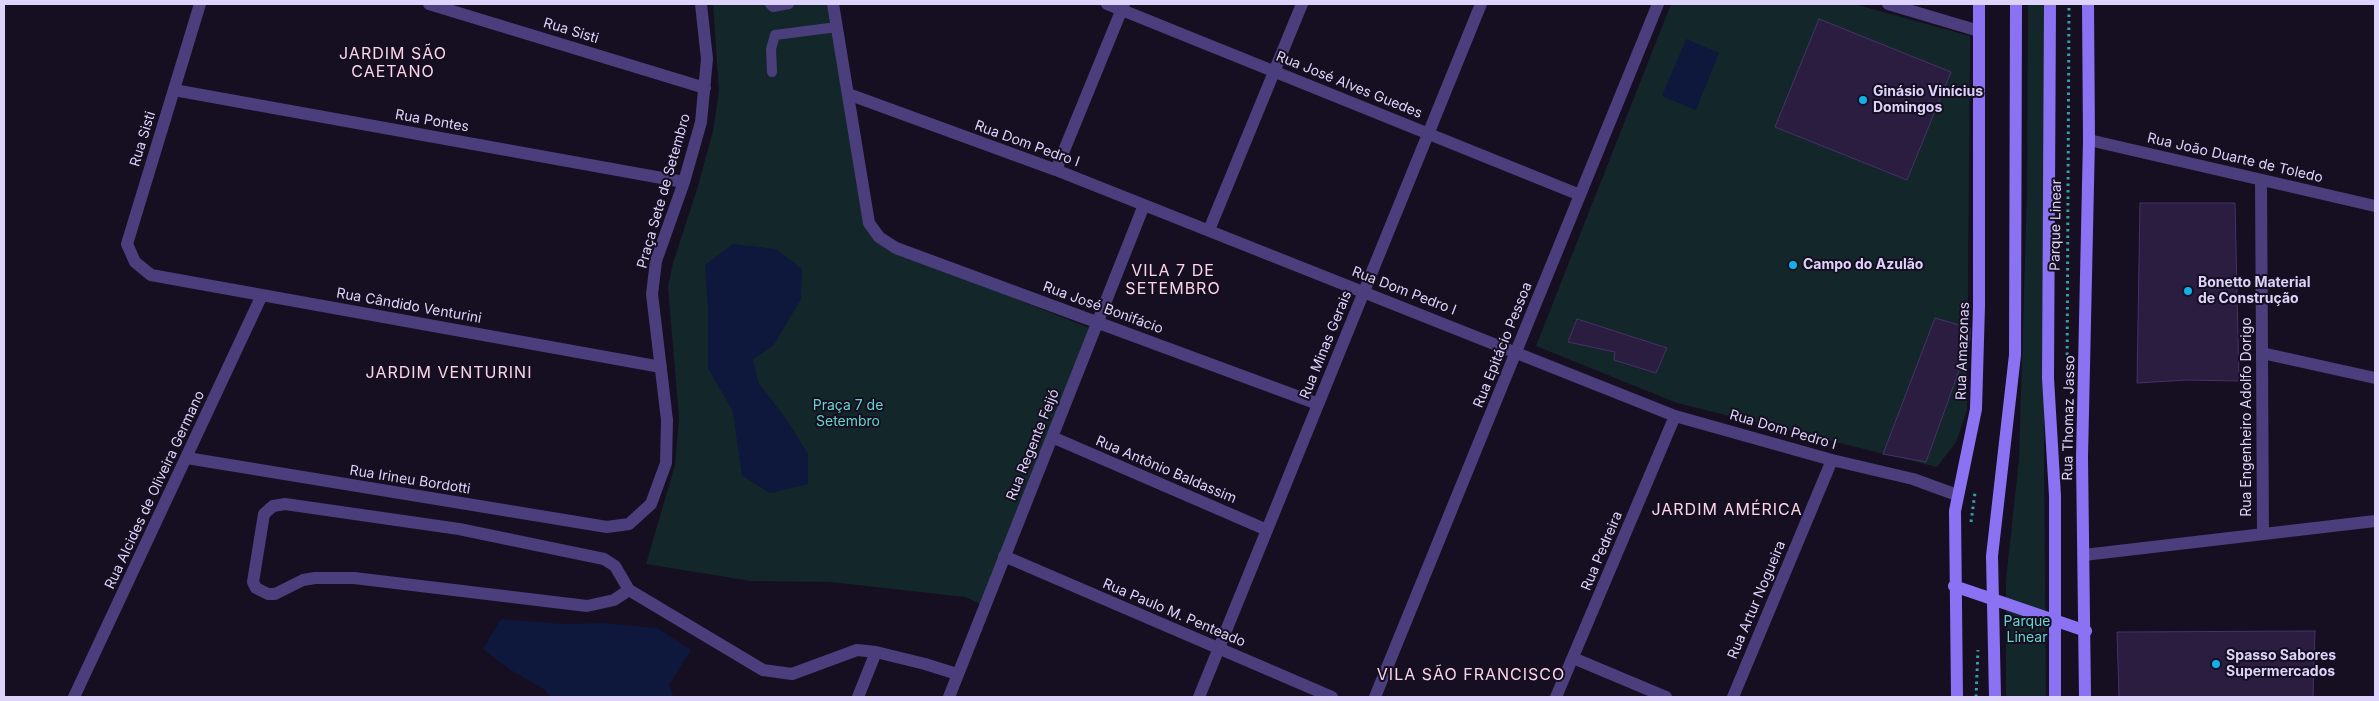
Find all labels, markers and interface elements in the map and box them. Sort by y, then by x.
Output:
street label: Rua Sisti [541,15,601,47]
district label: JARDIM SÃO CAETANO [338,44,448,82]
street label: Rua José Alves Guedes [1273,48,1425,122]
place label: Ginásio Vinícius Domingos [1873,84,1983,116]
marker: Ginásio Vinícius Domingos [1857,94,1869,106]
street label: Rua Pontes [394,106,470,136]
street label: Rua Sisti [127,109,159,169]
street label: Praça Sete de Setembro [634,112,694,270]
street label: Rua Dom Pedro I [972,117,1082,171]
street label: Rua João Duarte de Toledo [2146,130,2324,186]
street label: Parque Linear [2047,179,2065,271]
place label: Campo do Azulão [1803,257,1923,273]
marker: Campo do Azulão [1787,259,1799,271]
district label: VILA 7 DE SETEMBRO [1124,261,1222,299]
street label: Rua Dom Pedro I [1349,263,1459,319]
place label: Bonetto Material de Construção [2198,275,2310,308]
street label: Rua José Bonifácio [1041,278,1165,338]
street label: Rua Epitácio Pessoa [1470,280,1536,410]
street label: Rua Cândido Venturini [335,285,483,327]
marker: Bonetto Material de Construção [2182,285,2194,297]
street label: Rua Minas Gerais [1297,288,1355,402]
street label: Rua Amazonas [1953,302,1973,400]
street label: Rua Engenheiro Adolfo Dorigo [2239,317,2255,517]
street label: Rua Thomaz Jasso [2060,355,2078,481]
district label: JARDIM VENTURINI [364,363,534,383]
street label: Rua Regente Feijó [1003,387,1063,503]
street label: Rua Alcides de Oliveira Germano [102,388,208,592]
park label: Praça 7 de Setembro [813,398,883,431]
street label: Rua Dom Pedro I [1728,407,1838,453]
street label: Rua Antônio Baldassim [1093,433,1239,507]
street label: Rua Irineu Bordotti [348,462,472,498]
district label: JARDIM AMÉRICA [1650,500,1804,520]
street label: Rua Pedreira [1578,509,1626,593]
street label: Rua Artur Nogueira [1724,538,1790,662]
street label: Rua Paulo M. Penteado [1100,575,1248,651]
park label: Parque Linear [2004,614,2050,646]
place label: Spasso Sabores Supermercados [2226,648,2336,680]
marker: Spasso Sabores Supermercados [2210,658,2222,670]
district label: VILA SÃO FRANCISCO [1375,665,1567,685]

